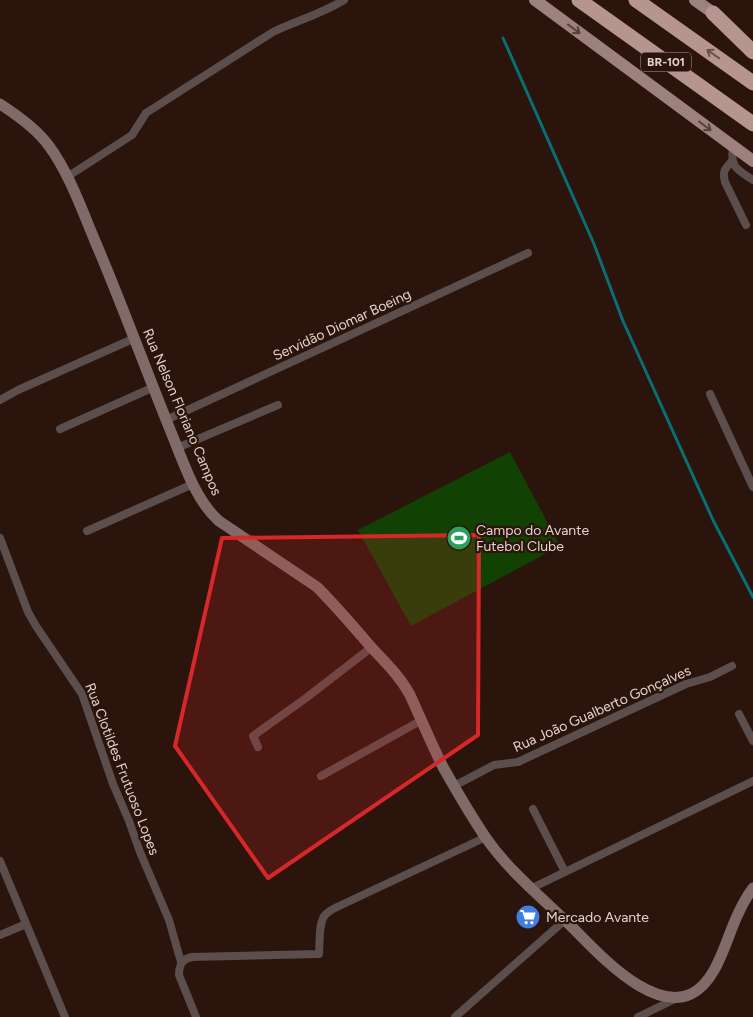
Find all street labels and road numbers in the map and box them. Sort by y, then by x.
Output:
road number: BR-101 [641,52,691,72]
street label: Servidão Diomar Boeing [270,286,414,364]
street label: Rua Nelson Floriano Campos [139,326,225,498]
street label: Rua João Gualberto Gonçalves [510,662,694,756]
street label: Rua Clotildes Frutuoso Lopes [81,680,163,858]

